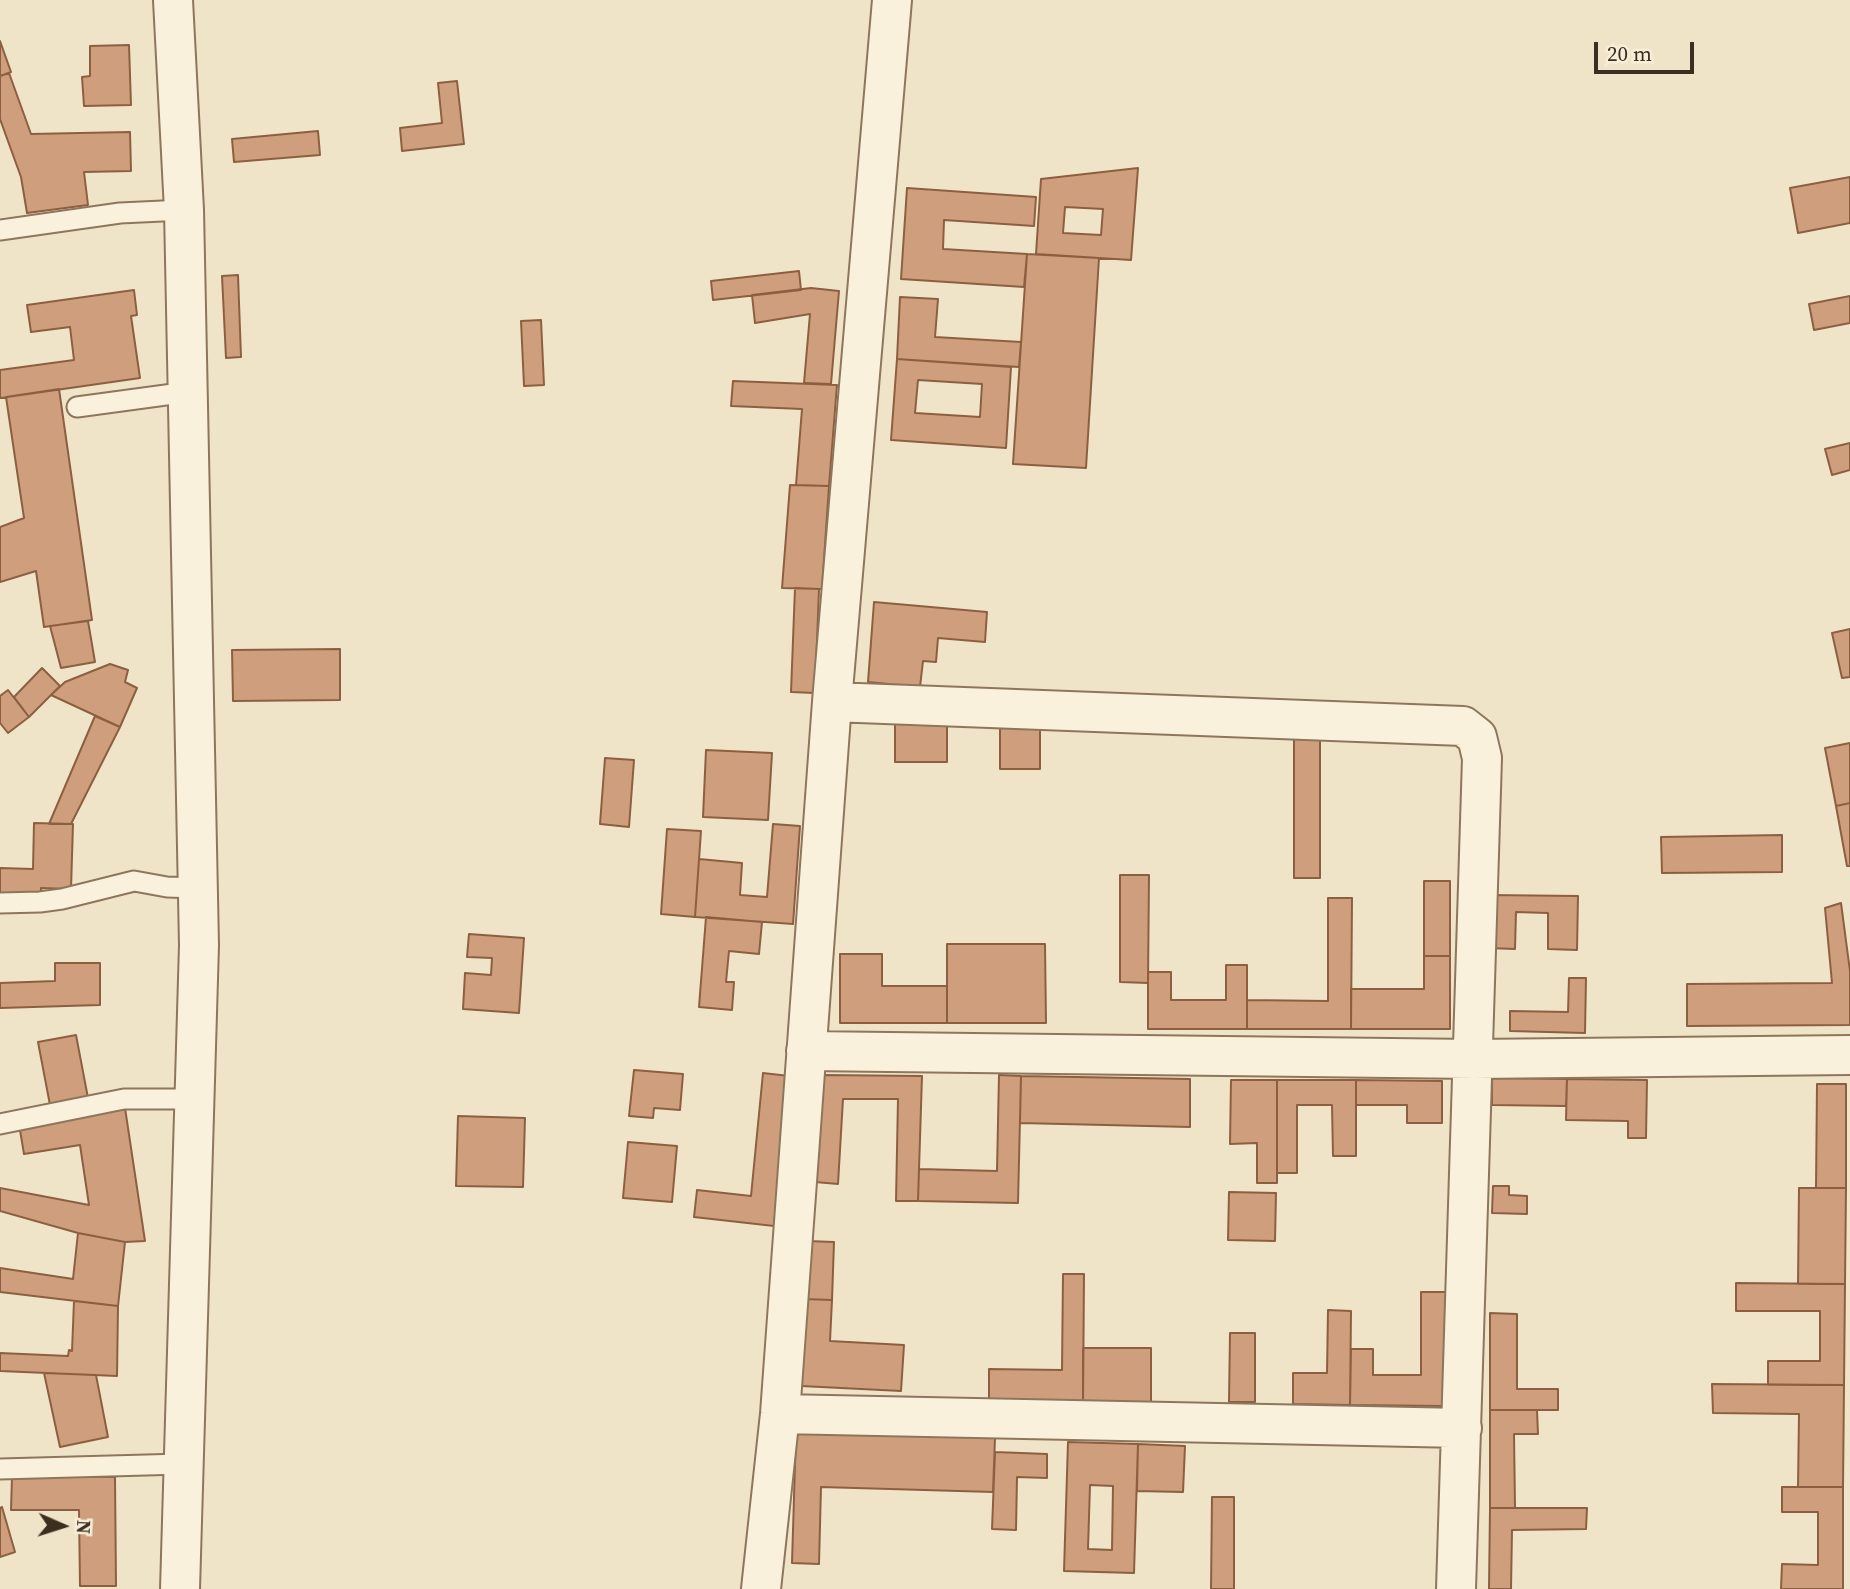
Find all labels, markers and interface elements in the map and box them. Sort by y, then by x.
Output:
scale bar [1598,28,1698,72]
text: 20 m [1607,39,1652,68]
north arrow [28,1491,98,1561]
text: N [71,1520,97,1535]

